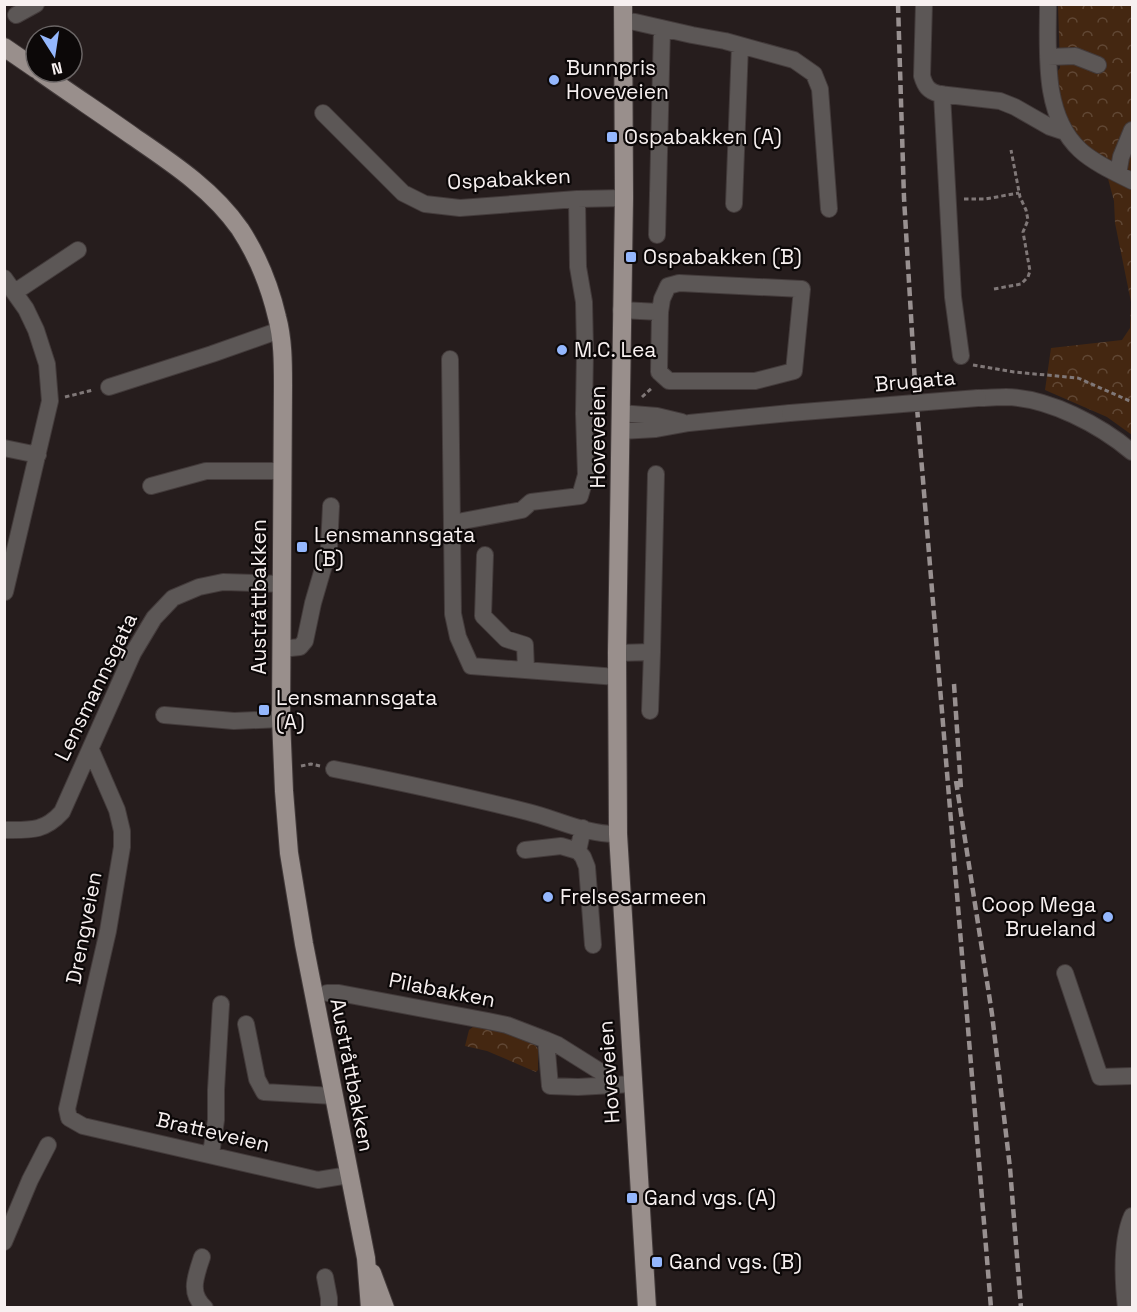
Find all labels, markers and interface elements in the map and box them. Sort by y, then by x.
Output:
north arrow [24,24,84,84]
place label: Bunnpris Hoveveien [566,54,669,105]
text: N [50,57,64,80]
marker: Bunnpris Hoveveien [547,73,561,87]
place label: Ospabakken (A) [624,123,782,150]
marker: Ospabakken (A) [605,130,619,144]
street label: Ospabakken [447,162,571,195]
place label: Ospabakken (B) [643,243,802,270]
marker: Ospabakken (B) [624,250,638,264]
place label: M.C. Lea [574,336,656,363]
marker: M.C. Lea [555,343,569,357]
street label: Brugata [873,364,957,397]
street label: Hoveveien [584,386,611,489]
street label: Austråttbakken [245,519,272,675]
place label: Lensmannsgata (B) [314,521,475,572]
marker: Lensmannsgata (B) [295,540,309,554]
street label: Lensmannsgata [48,608,143,765]
place label: Lensmannsgata (A) [276,684,437,735]
marker: Lensmannsgata (A) [257,703,271,717]
street label: Drengveien [59,869,108,986]
place label: Frelsesarmeen [560,883,707,910]
marker: Frelsesarmeen [541,890,555,904]
place label: Coop Mega Brueland [981,891,1096,942]
marker: Coop Mega Brueland [1101,910,1115,924]
street label: Pilabakken [387,966,498,1013]
street label: Austråttbakken [324,996,381,1154]
street label: Hoveveien [591,1020,626,1124]
street label: Bratteveien [154,1105,273,1158]
place label: Gand vgs. (A) [644,1184,776,1211]
marker: Gand vgs. (A) [625,1191,639,1205]
place label: Gand vgs. (B) [669,1248,802,1275]
marker: Gand vgs. (B) [650,1255,664,1269]

